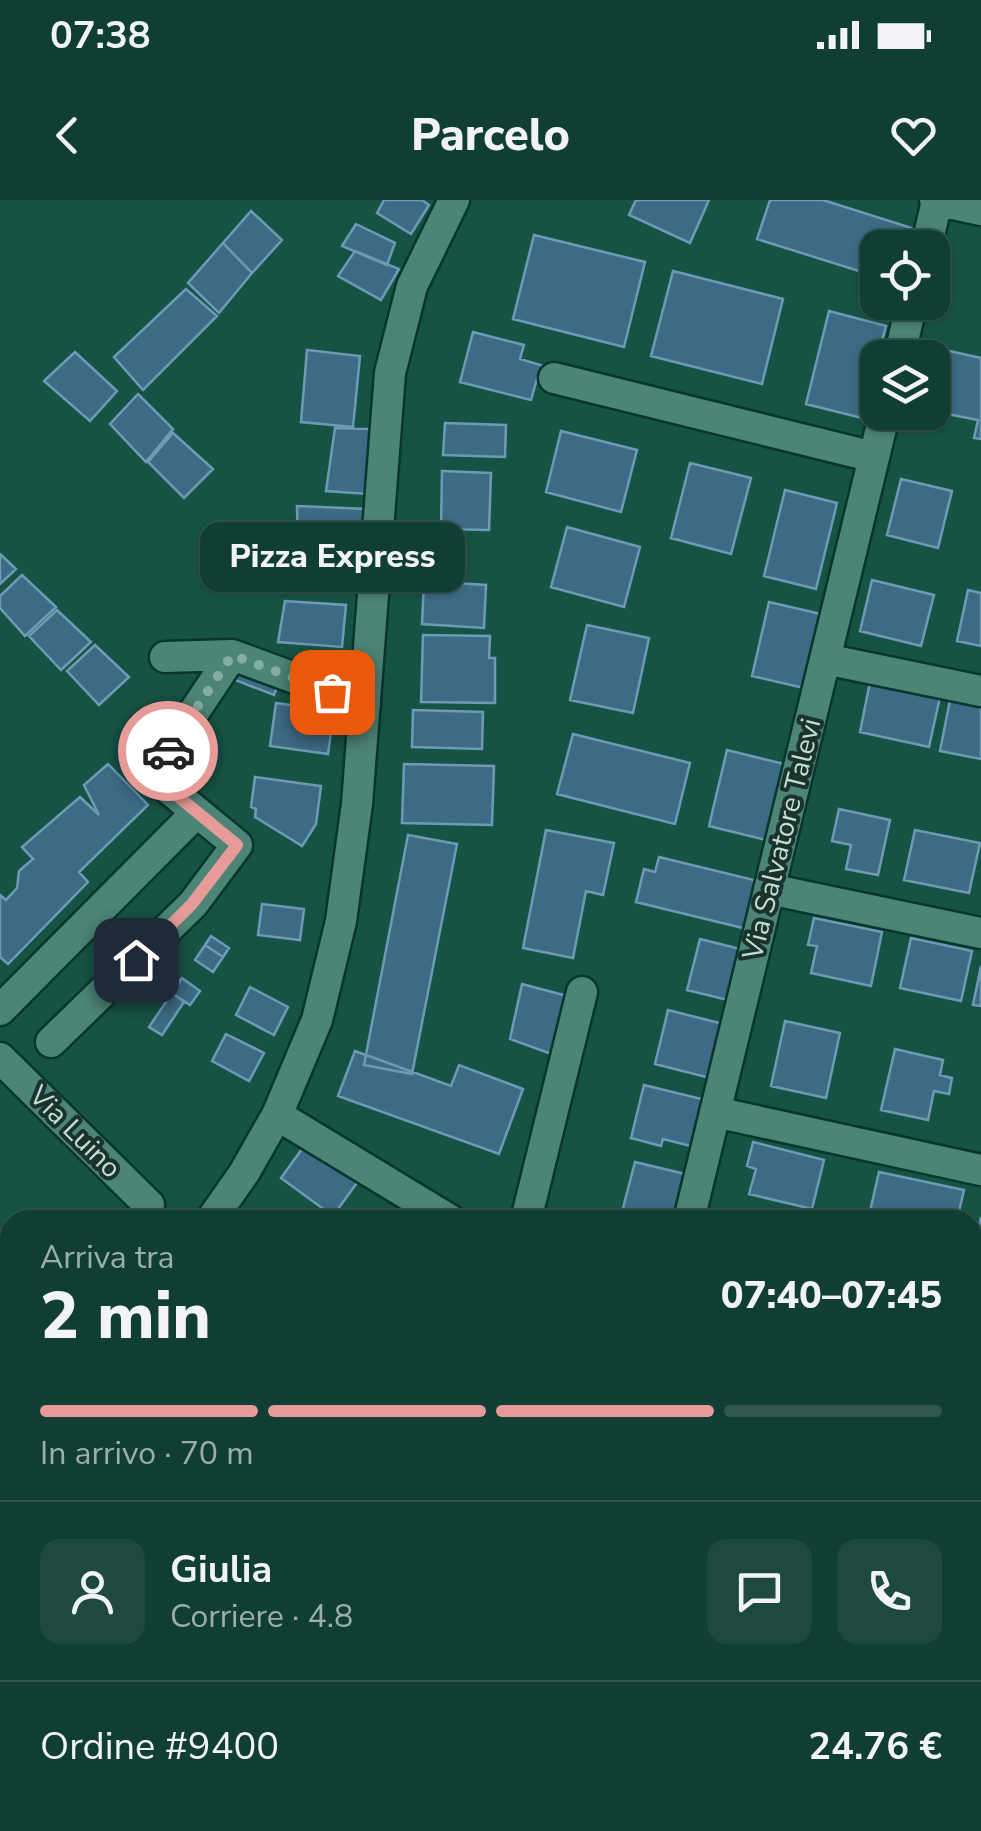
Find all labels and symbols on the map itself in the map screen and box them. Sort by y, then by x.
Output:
callout: Pizza Express [200,522,464,592]
pin [290,650,375,735]
courier [118,701,218,801]
street label: Via Salvatore Talevi [733,714,830,965]
pin [94,918,179,1003]
street label: Via Luino [20,1077,130,1187]

